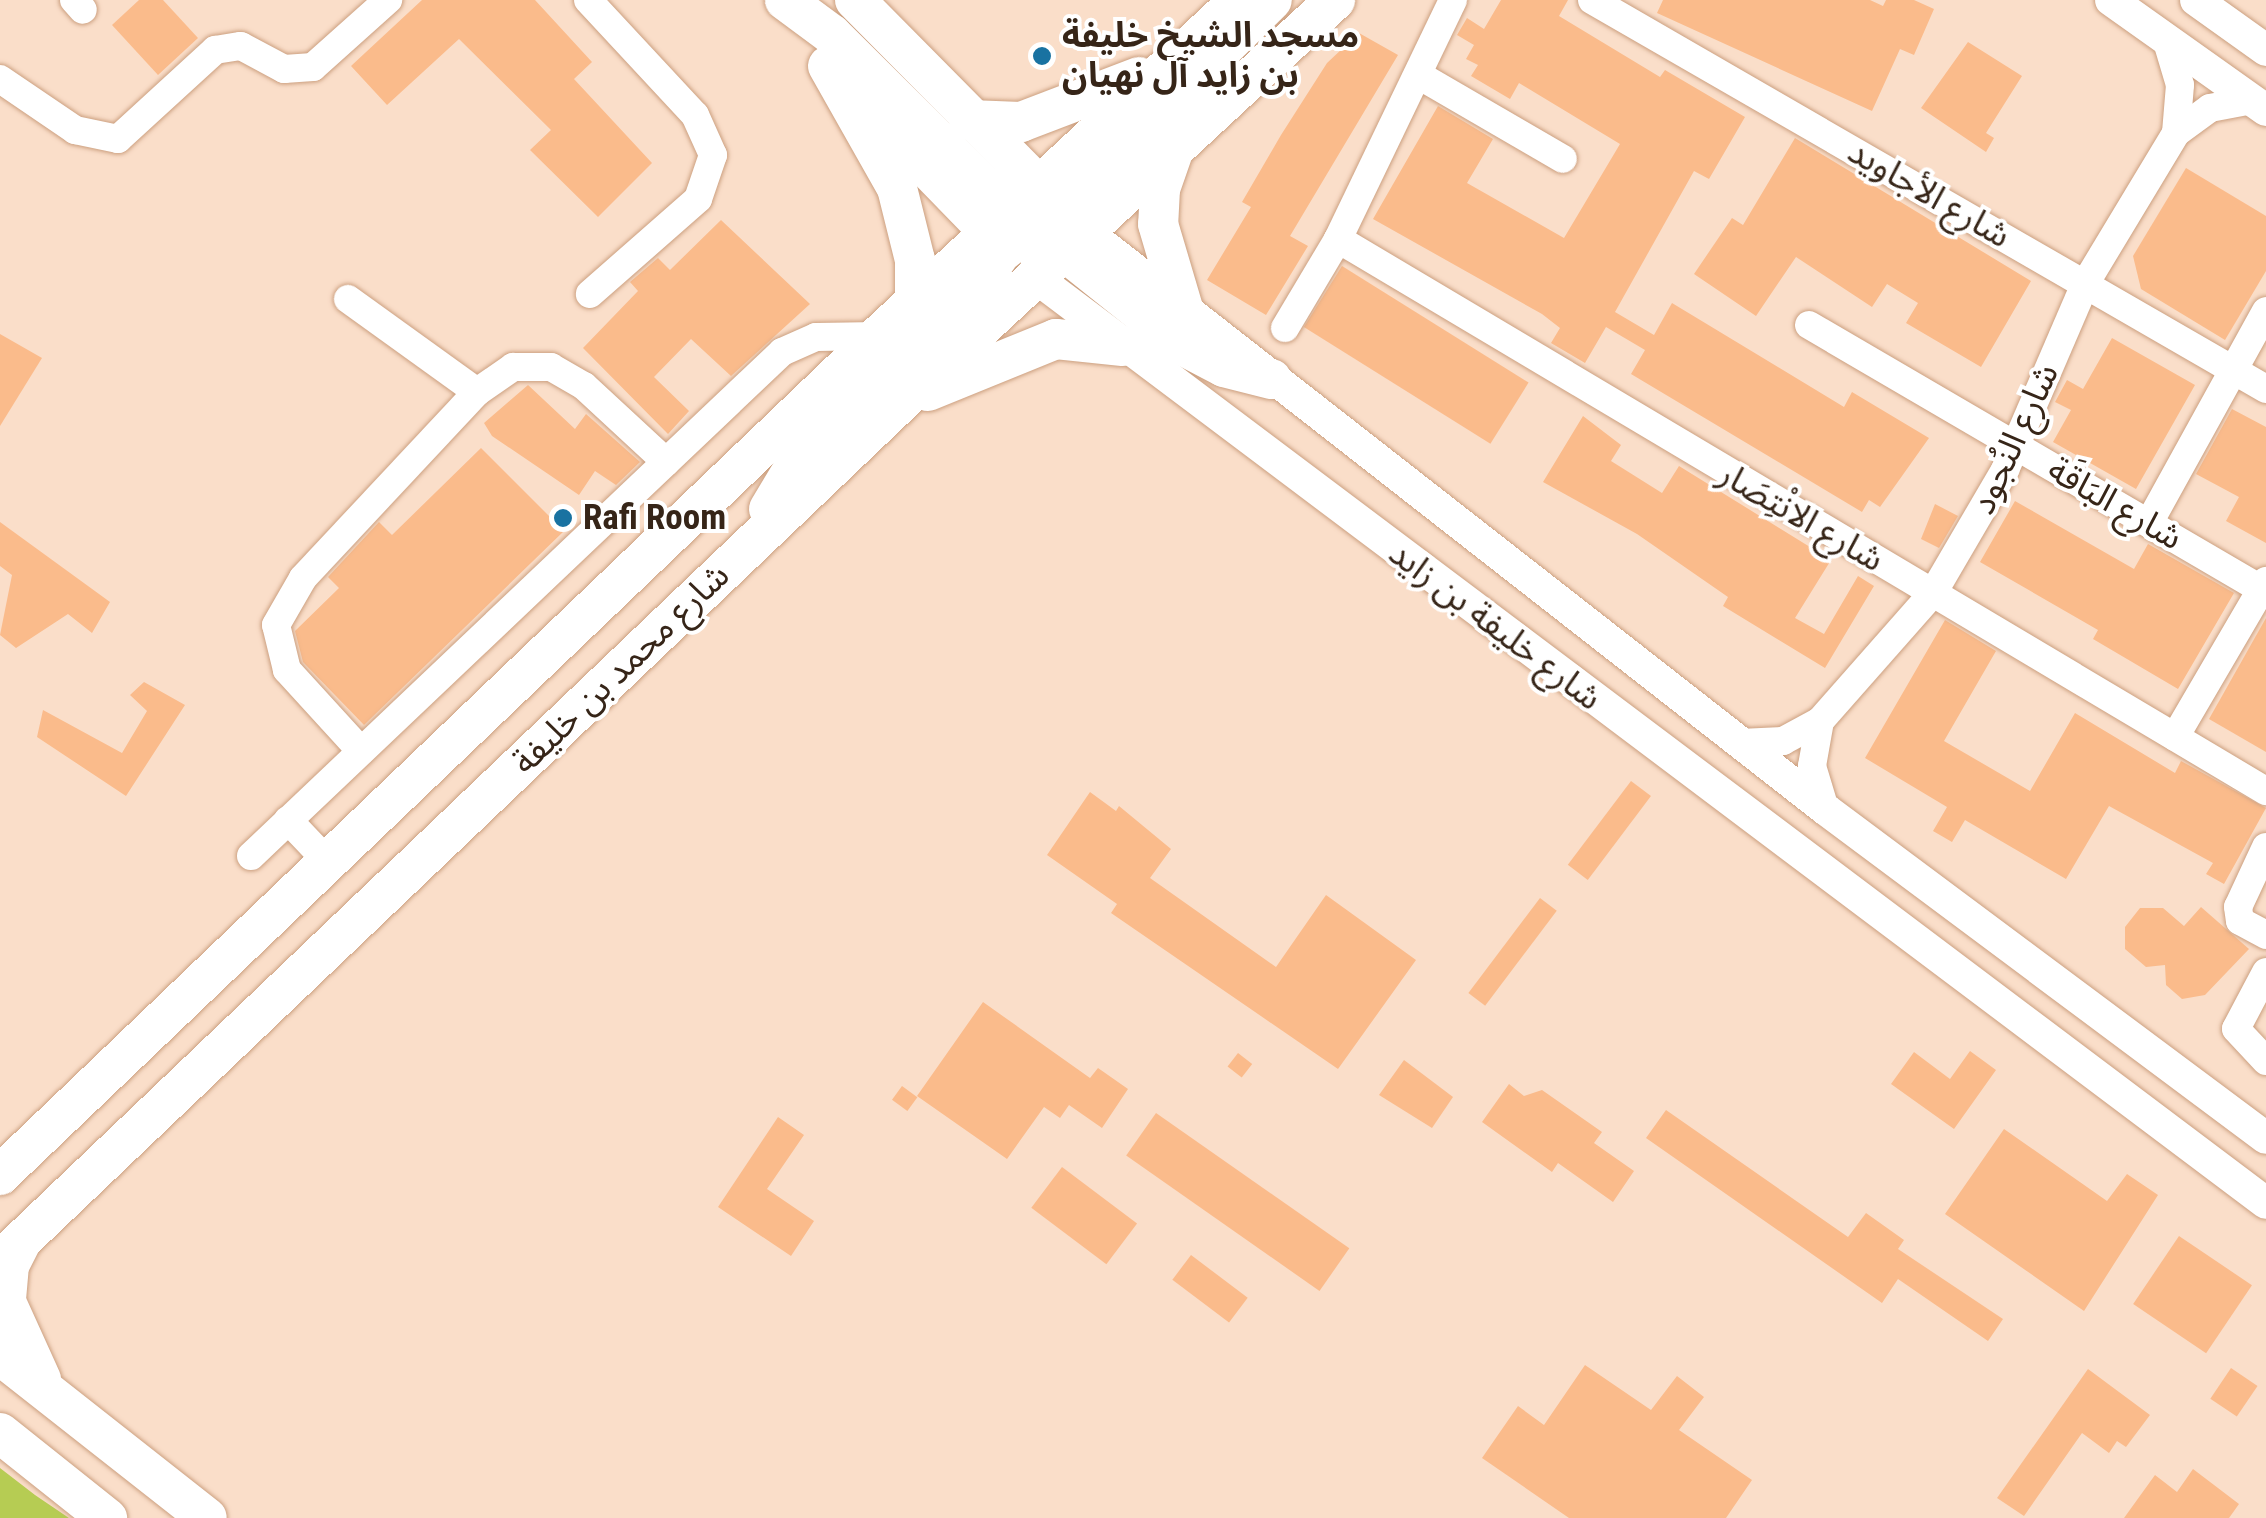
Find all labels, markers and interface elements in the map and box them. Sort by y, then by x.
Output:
place label: مسجد الشيخ خليفة بن زايد آل نهيان [1062,15,1359,97]
marker: مسجد الشيخ خليفة بن زايد آل نهيان [1031,45,1053,67]
street label: شارع الأجاويد [1840,131,2018,257]
street label: شارع النُجود [1962,357,2068,521]
street label: شارع البَاقَة [2040,449,2190,559]
street label: شارع الانْتِصَار [1711,453,1891,581]
place label: Rafi Room [583,497,726,539]
marker: Rafi Room [552,507,574,529]
street label: شارع خليفة بن زايد [1380,532,1610,720]
street label: شارع محمد بن خليفة [504,555,738,783]

